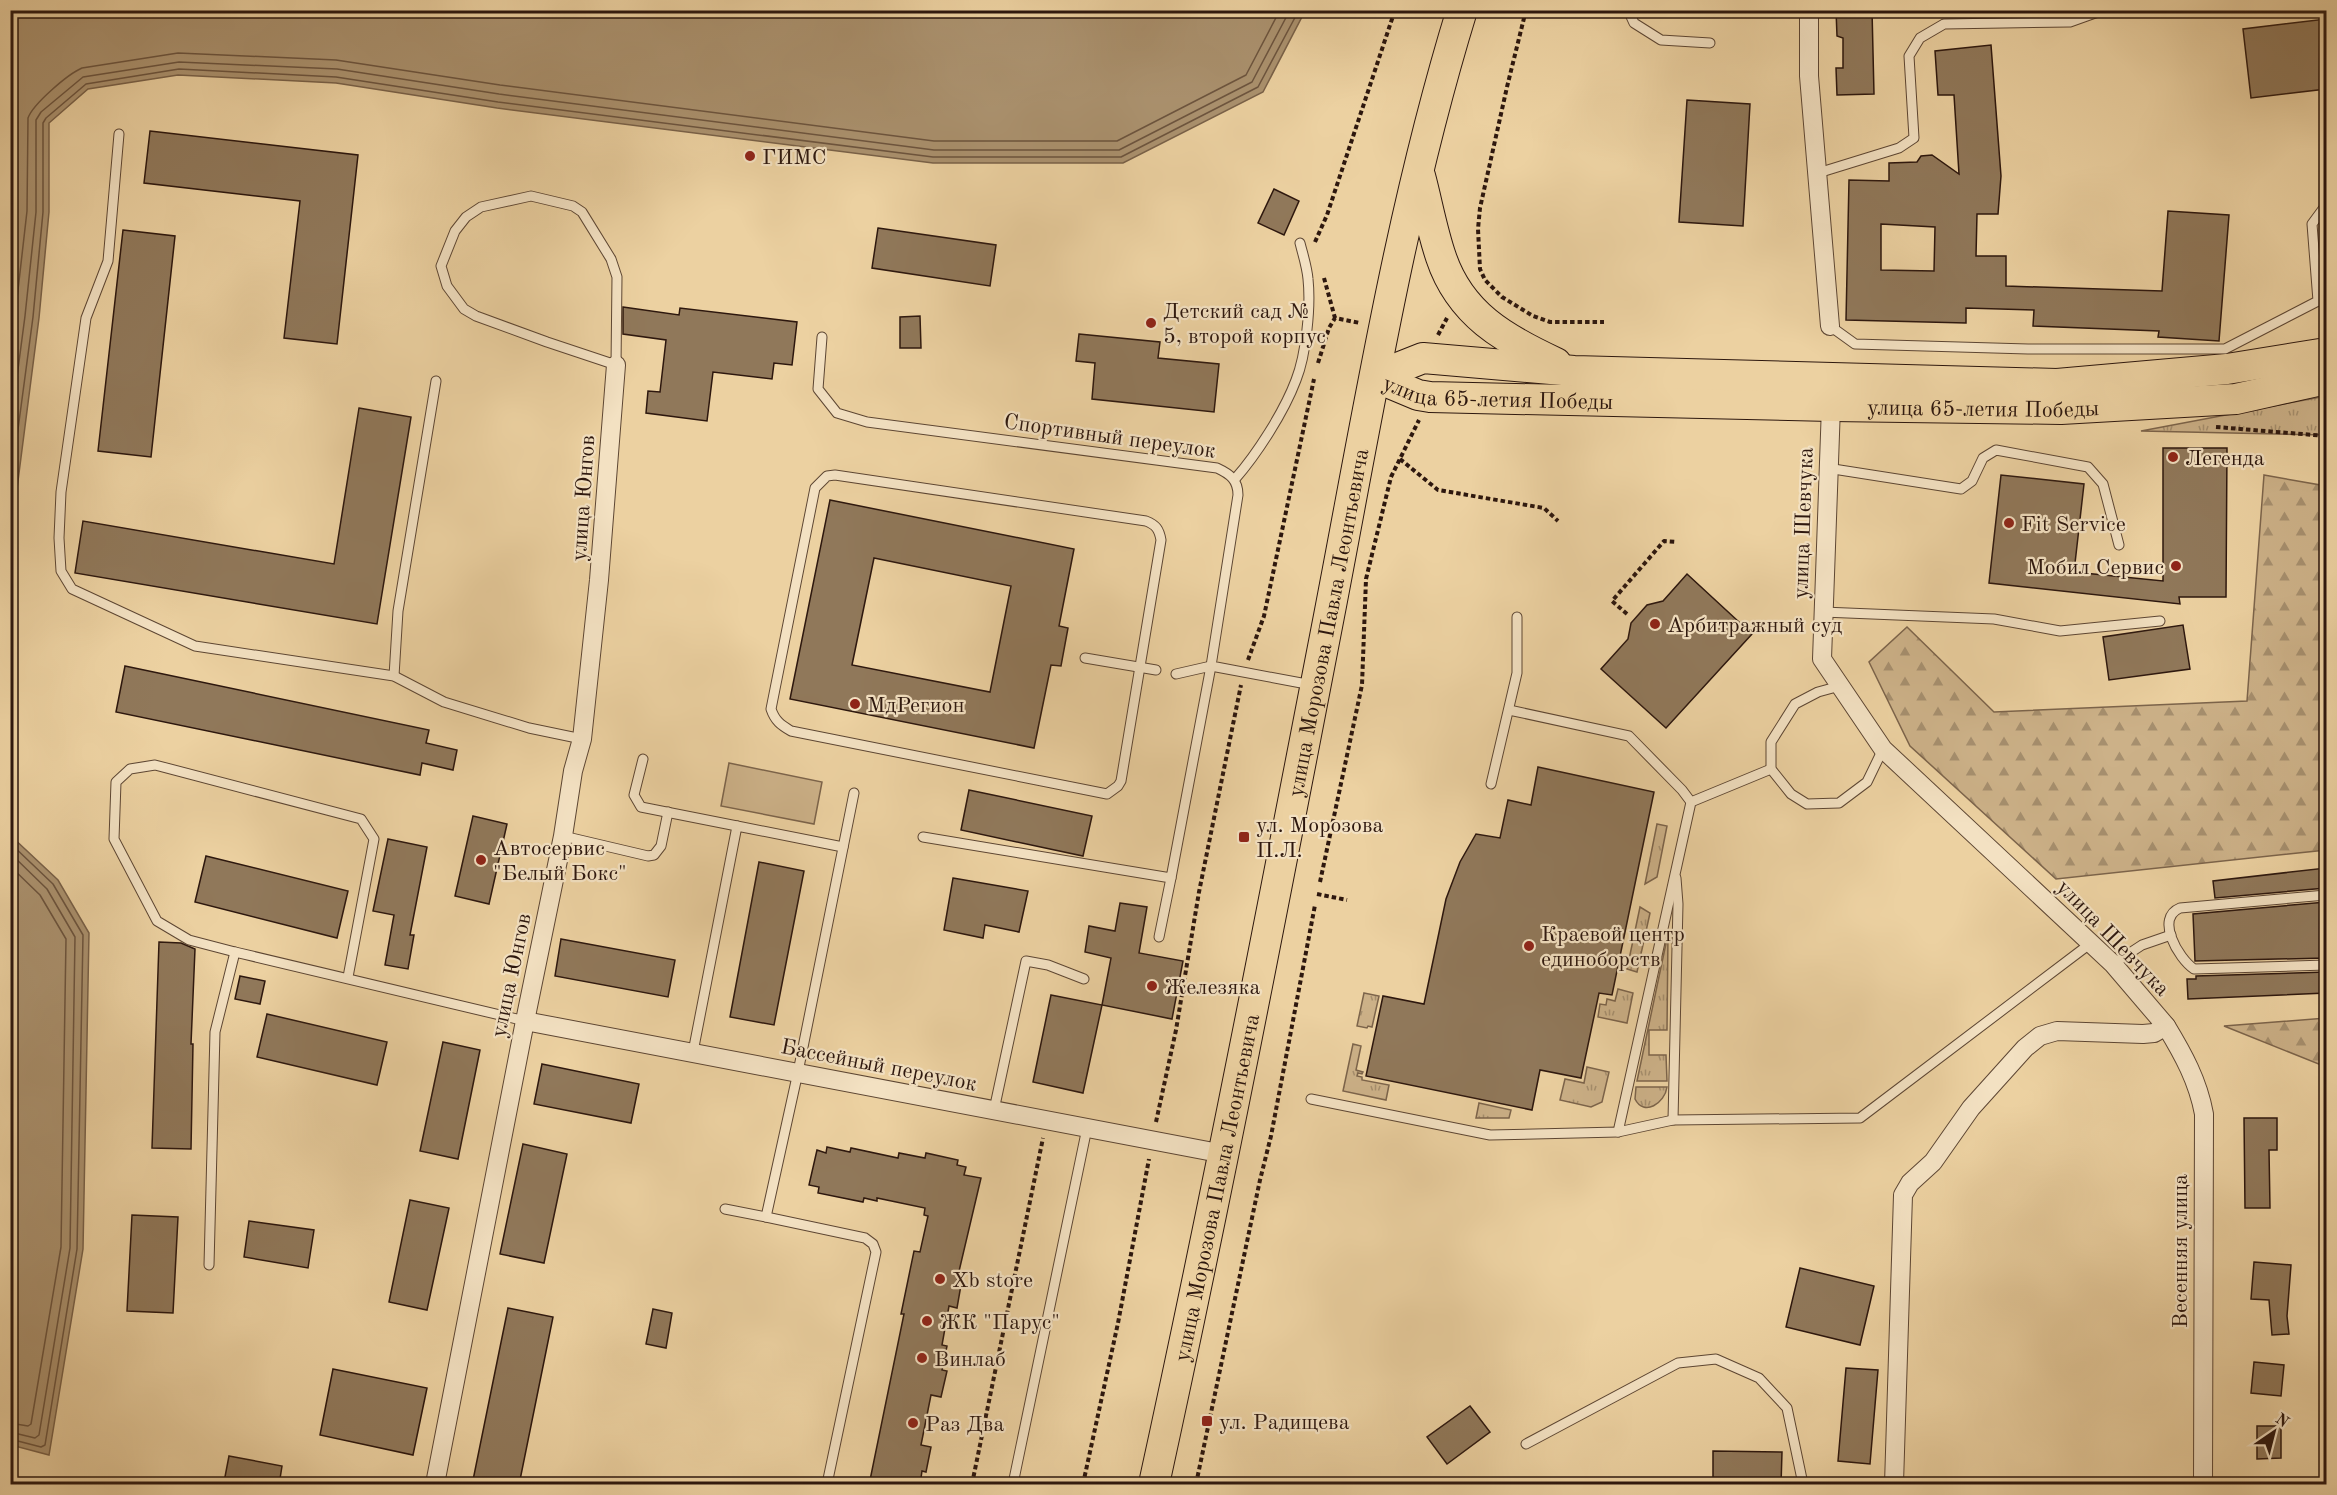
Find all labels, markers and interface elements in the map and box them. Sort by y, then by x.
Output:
place label: ГИМС [762,147,826,169]
marker: ГИМС [743,149,757,163]
place label: Детский сад № 5, второй корпус [1163,301,1326,348]
marker: Детский сад № 5, второй корпус [1144,316,1158,330]
street label: улица 65-летия Победы [1379,373,1613,414]
street label: улица 65-летия Победы [1867,397,2100,422]
street label: Спортивный переулок [1002,411,1217,463]
street label: улица Юнгов [569,434,599,562]
street label: улица Морозова Павла Леонтьевича [1285,446,1373,799]
street label: улица Шевчука [1790,447,1818,599]
place label: Легенда [2185,448,2265,470]
marker: Легенда [2166,450,2180,464]
place label: Fit Service [2021,514,2126,536]
marker: Fit Service [2002,516,2016,530]
place label: Мобил Сервис [2026,557,2164,579]
marker: Мобил Сервис [2169,559,2183,573]
place label: Арбитражный суд [1667,615,1842,637]
marker: Арбитражный суд [1648,617,1662,631]
place label: МдРегион [867,695,964,717]
marker: МдРегион [848,697,862,711]
place label: ул. Морозова П.Л. [1256,815,1384,862]
marker: ул. Морозова П.Л. [1237,830,1251,844]
place label: Автосервис "Белый Бокс" [493,838,627,885]
marker: Автосервис "Белый Бокс" [474,853,488,867]
street label: улица Шевчука [2052,876,2173,1001]
street label: улица Юнгов [488,911,536,1040]
place label: Краевой центр единоборств [1541,924,1685,971]
marker: Краевой центр единоборств [1522,939,1536,953]
place label: Железяка [1164,977,1261,999]
marker: Железяка [1145,979,1159,993]
street label: улица Морозова Павла Леонтьевича [1172,1012,1264,1364]
street label: Бассейный переулок [779,1036,979,1096]
street label: Весенняя улица [2170,1174,2192,1328]
place label: Xb store [952,1270,1033,1292]
marker: Xb store [933,1272,947,1286]
place label: ЖК "Парус" [939,1312,1060,1334]
marker: ЖК "Парус" [920,1314,934,1328]
place label: Винлаб [934,1349,1006,1371]
marker: Винлаб [915,1351,929,1365]
north arrow [2244,1402,2304,1462]
text: N [2272,1411,2292,1432]
place label: ул. Радищева [1219,1412,1350,1434]
place label: Раз Два [925,1414,1004,1436]
marker: ул. Радищева [1200,1414,1214,1428]
marker: Раз Два [906,1416,920,1430]

